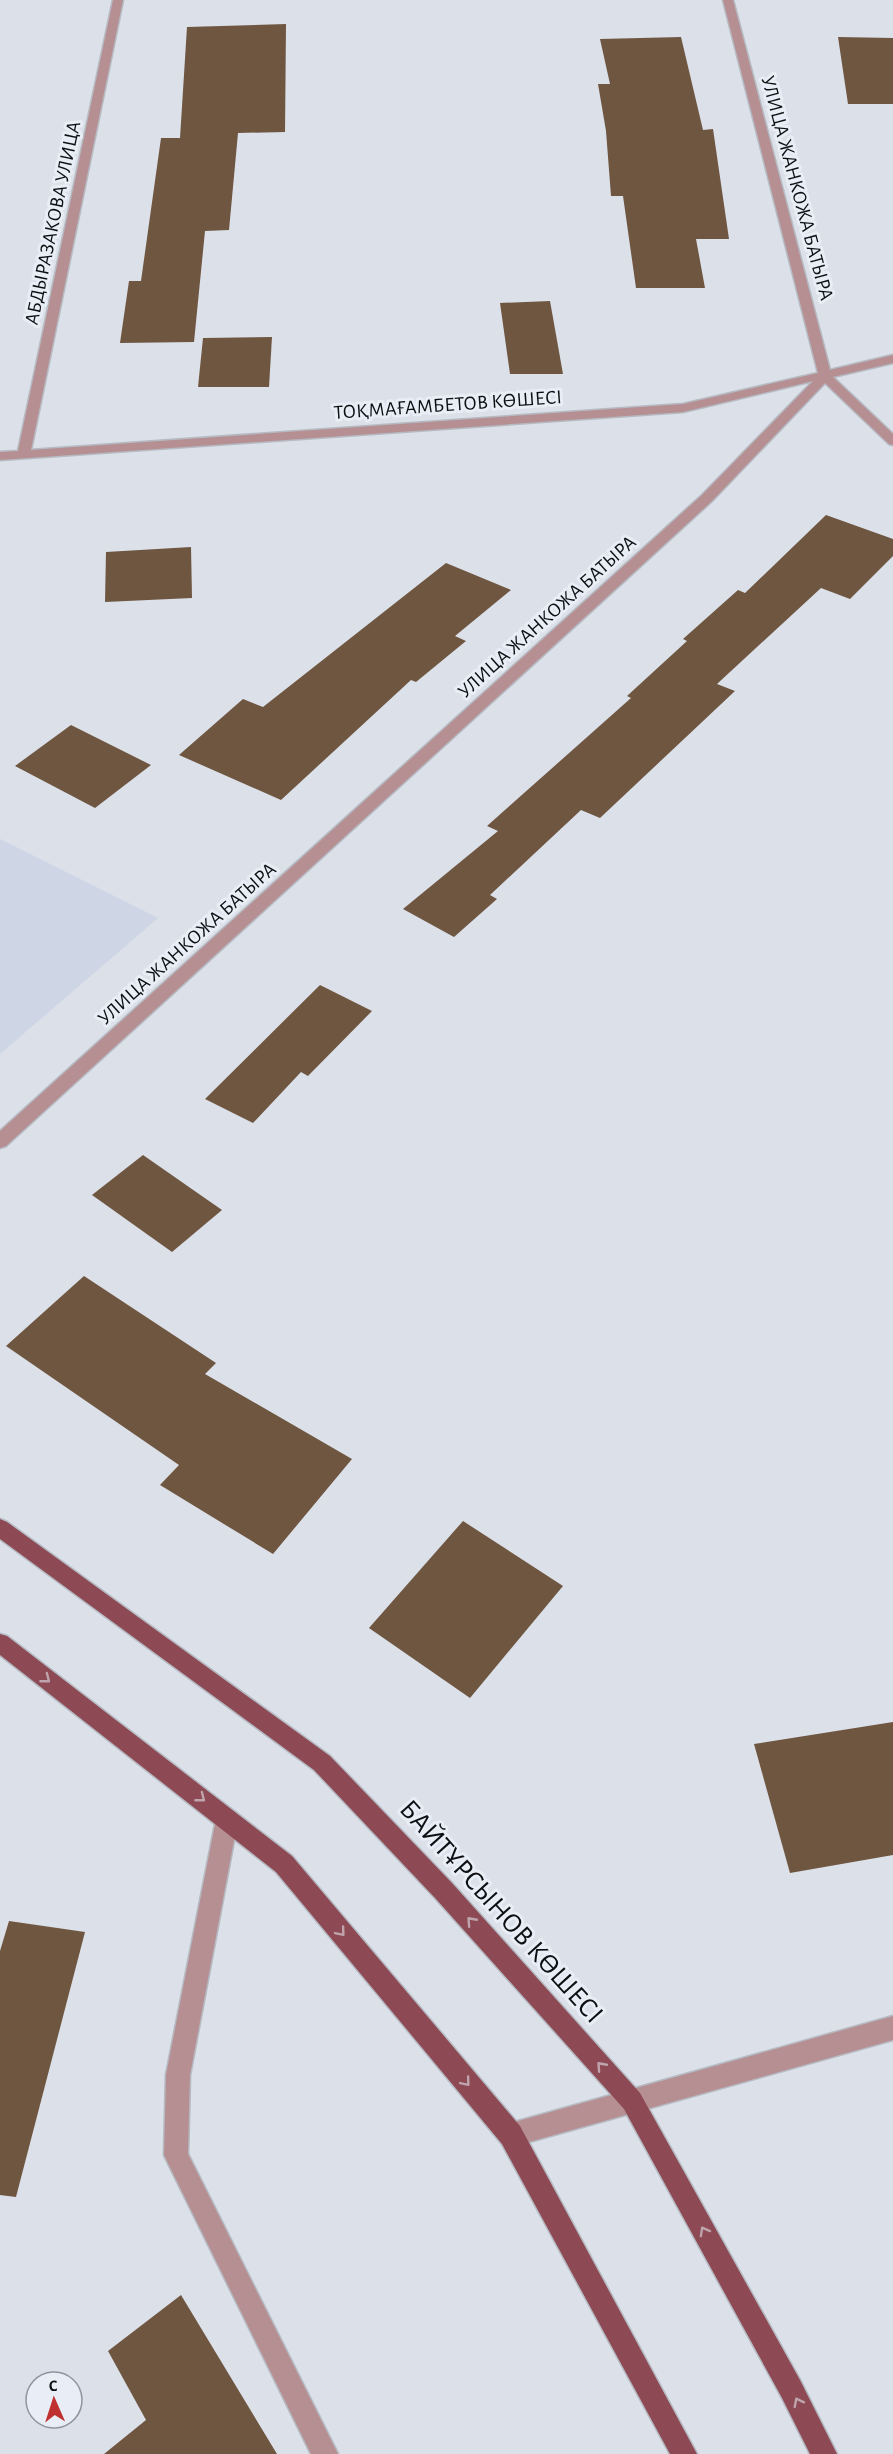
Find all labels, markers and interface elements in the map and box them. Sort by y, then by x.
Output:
street label: УЛИЦА ЖАНКОЖА БАТЫРА [757,73,837,303]
street label: АБДЫРАЗАКОВА УЛИЦА [22,119,84,327]
street label: ТОҚМАҒАМБЕТОВ КӨШЕСІ [333,387,563,423]
street label: УЛИЦА ЖАНКОЖА БАТЫРА [454,532,640,702]
street label: УЛИЦА ЖАНКОЖА БАТЫРА [94,859,280,1029]
one-way arrow [40,1672,51,1683]
one-way arrow [194,1791,205,1802]
street label: БАЙТҰРСЫНОВ КӨШЕСІ [394,1794,609,2029]
one-way arrow [467,1917,478,1928]
one-way arrow [334,1925,345,1936]
one-way arrow [597,2063,608,2073]
one-way arrow [459,2075,470,2086]
one-way arrow [700,2227,711,2237]
north arrow [24,2370,84,2430]
text: С [48,2378,58,2394]
one-way arrow [793,2397,805,2408]

